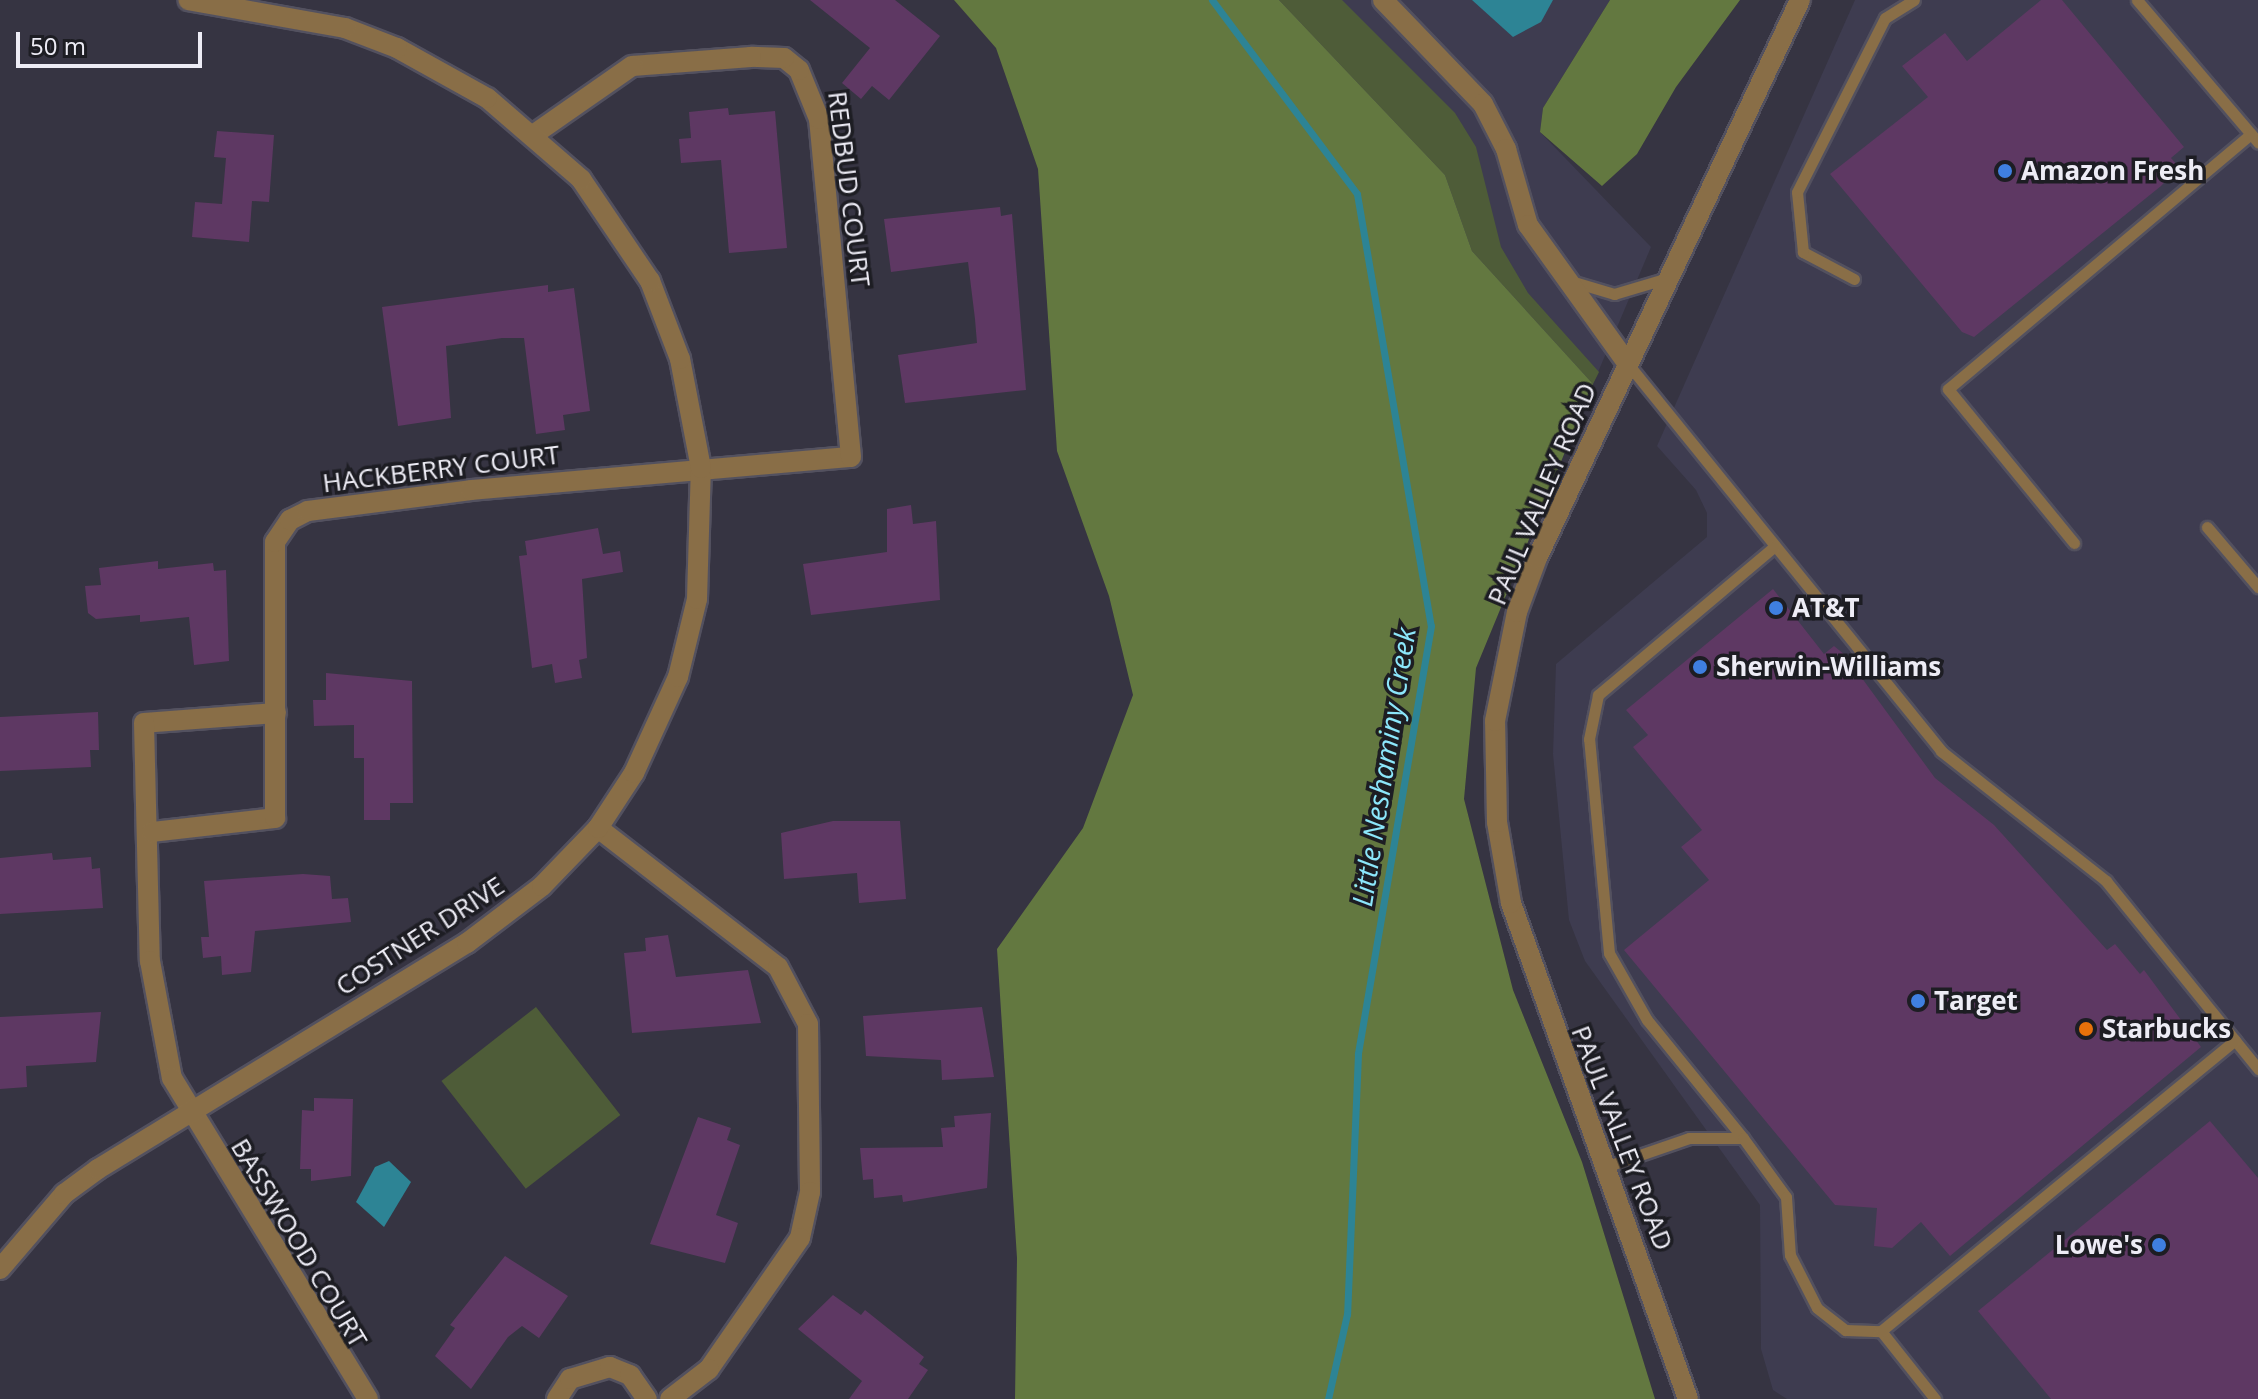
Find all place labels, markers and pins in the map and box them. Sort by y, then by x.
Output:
place label: Amazon Fresh [2021,155,2204,187]
marker: Amazon Fresh [1996,162,2014,180]
place label: AT&T [1792,592,1860,624]
marker: AT&T [1767,599,1785,617]
place label: Sherwin-Williams [1716,651,1941,683]
marker: Sherwin-Williams [1691,658,1709,676]
place label: Target [1934,985,2018,1017]
marker: Target [1909,992,1927,1010]
place label: Starbucks [2102,1013,2231,1045]
marker: Starbucks [2077,1020,2095,1038]
place label: Lowe's [2055,1229,2143,1261]
marker: Lowe's [2150,1236,2168,1254]

